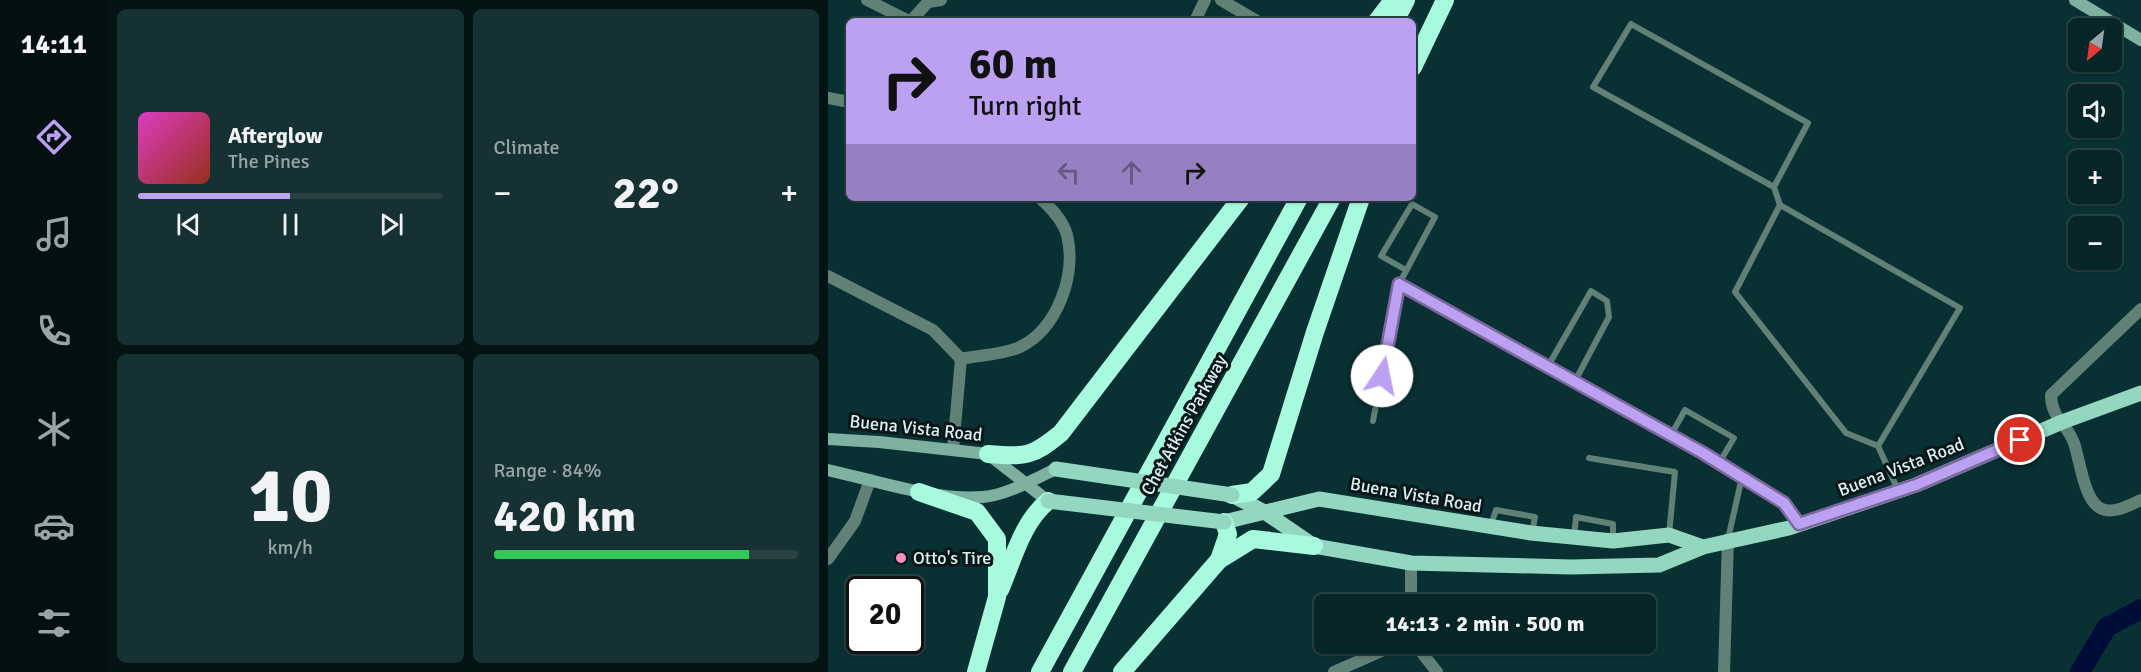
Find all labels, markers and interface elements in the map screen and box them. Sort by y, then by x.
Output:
north arrow [2068,18,2122,72]
map controls [2068,18,2122,270]
text: 14:11 [21,28,87,61]
text: 60 m [969,39,1058,90]
icon: right [870,42,948,120]
button: sound [2068,84,2122,138]
text: Turn right [969,90,1082,123]
icon: directions [33,116,75,158]
text: Afterglow [228,122,323,149]
text: Climate [494,135,559,160]
text: The Pines [228,149,310,174]
button: + [2068,150,2122,204]
icon: left [1052,156,1085,189]
icon: ahead [1115,156,1148,189]
icon: right [1178,156,1211,189]
text: 22° [612,166,679,221]
text: − [494,173,511,214]
text: + [780,173,798,214]
icon: previous [172,208,205,241]
icon: pause [274,208,307,241]
icon: next [375,208,408,241]
icon: music [33,213,75,255]
button: − [2068,216,2122,270]
icon: phone [33,310,75,352]
position arrow [1350,344,1414,408]
street label: Chet Atkins Parkway [1136,350,1232,499]
icon: climate [33,408,75,450]
street label: Buena Vista Road [848,410,984,446]
pin [1994,414,2045,465]
icon: arrive [2003,423,2036,456]
street label: Buena Vista Road [1835,433,1967,501]
text: 10 [248,448,332,544]
text: Range · 84% [494,458,602,483]
street label: Buena Vista Road [1348,473,1484,517]
text: 420 km [494,489,636,544]
icon: car [33,505,75,547]
text: km/h [268,535,313,560]
place label: Otto's Tire [913,547,991,569]
marker: Otto's Tire [894,551,908,565]
speed limit sign: 20 [846,576,924,654]
icon: filters [33,602,75,644]
text: 14:13 · 2 min · 500 m [1385,610,1585,637]

